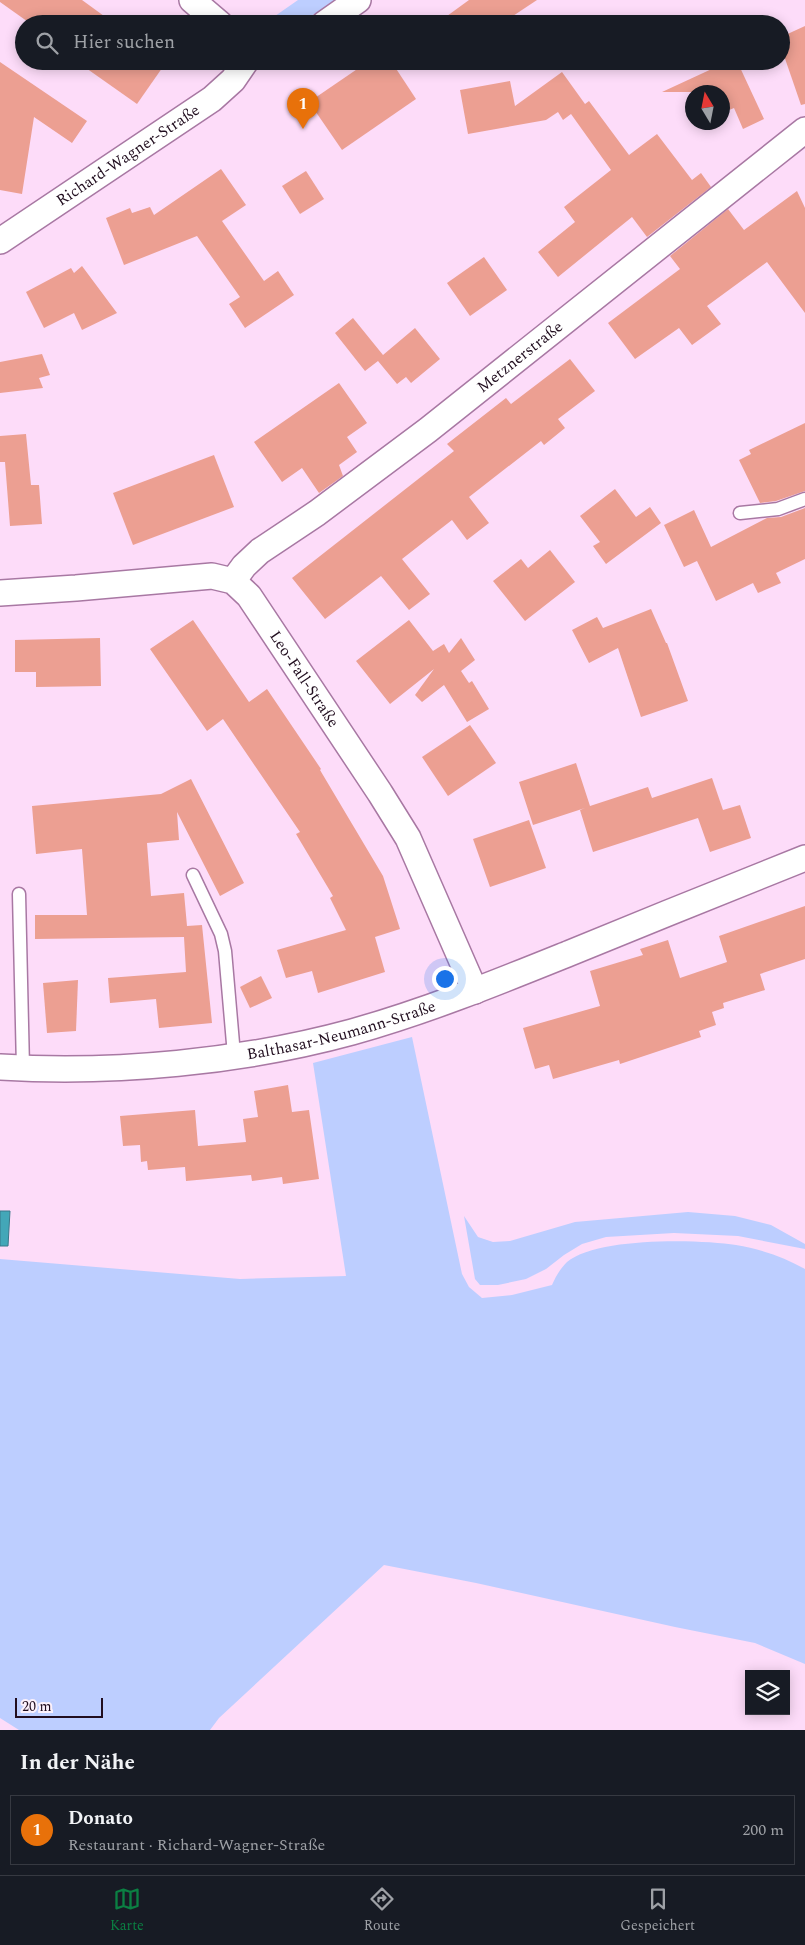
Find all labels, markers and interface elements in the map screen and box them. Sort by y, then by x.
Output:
search box [15,15,790,70]
text: Hier suchen [73,28,175,57]
icon: search [33,29,61,57]
north arrow [685,85,730,130]
pin: 1 [287,88,319,129]
street label: Richard-Wagner-Straße [51,98,205,212]
street label: Metznerstraße [472,315,568,399]
street label: Leo-Fall-Straße [263,626,345,732]
your location [432,966,458,992]
street label: Balthasar-Neumann-Straße [245,994,439,1066]
map controls [745,1670,790,1715]
button: layers [745,1670,790,1715]
scale bar [15,1695,102,1718]
text: 20 m [22,1696,52,1717]
text: In der Nähe [20,1747,135,1779]
text: Donato [68,1804,133,1833]
text: 1 [33,1818,41,1842]
text: 200 m [742,1818,784,1842]
text: Restaurant · Richard-Wagner-Straße [68,1833,325,1857]
tab: Karte [110,1885,144,1936]
tab: Route [364,1885,400,1936]
tab: Gespeichert [620,1885,695,1936]

